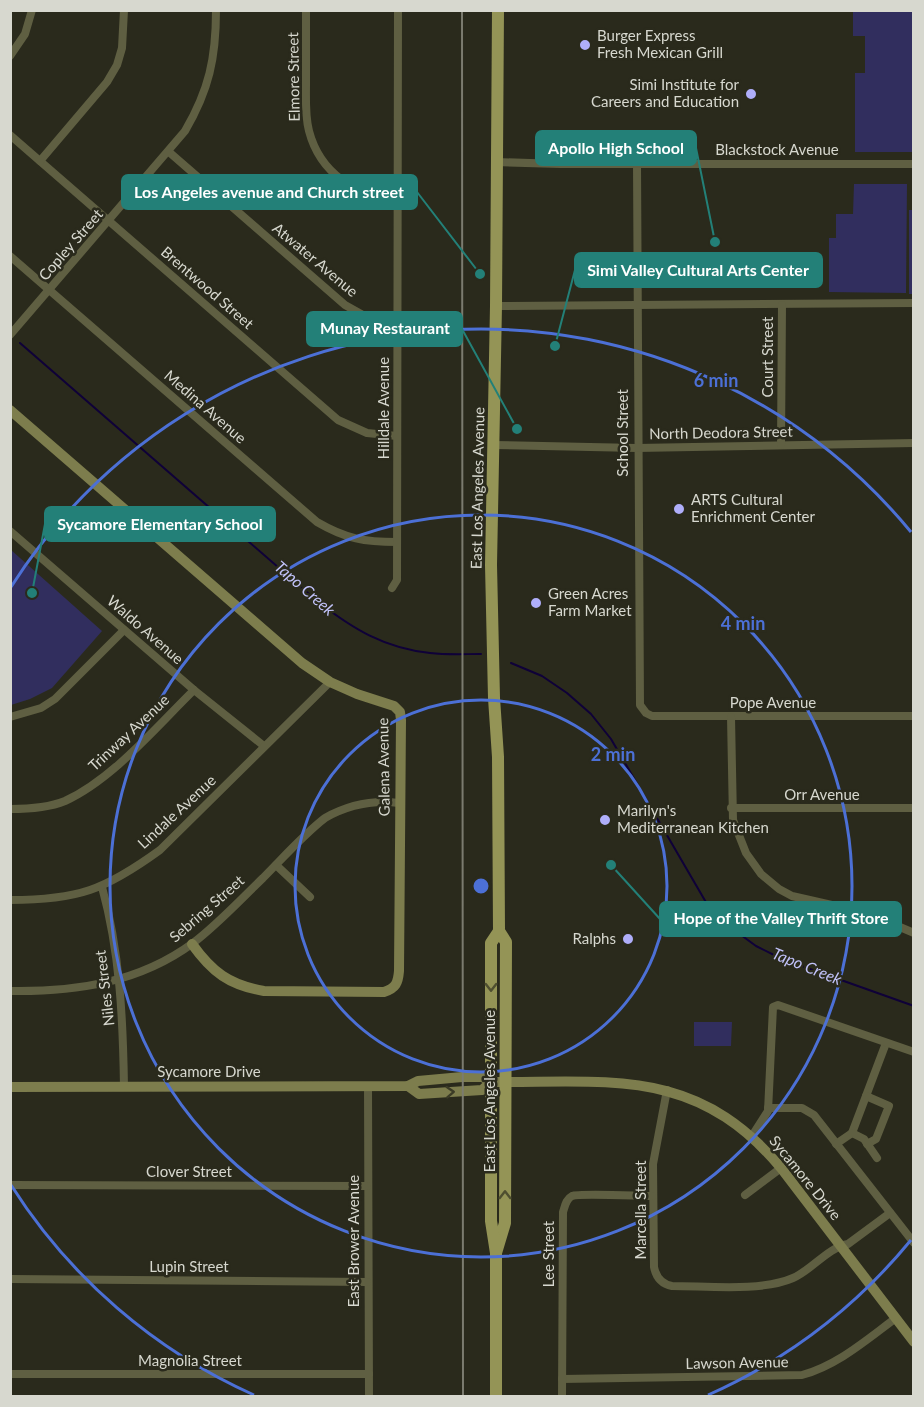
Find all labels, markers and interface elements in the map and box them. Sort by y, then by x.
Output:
place label: Burger Express Fresh Mexican Grill [597,26,723,61]
street label: Elmore Street [283,32,303,122]
marker: Burger Express Fresh Mexican Grill [578,38,592,52]
place label: Simi Institute for Careers and Education [591,75,740,110]
marker: Simi Institute for Careers and Education [744,87,758,101]
callout: Apollo High School [536,131,696,165]
text: Apollo High School [547,138,684,157]
street label: Blackstock Avenue [715,140,839,158]
callout: Los Angeles avenue and Church street [122,175,417,209]
text: Los Angeles avenue and Church street [134,182,404,201]
street label: Copley Street [34,204,107,284]
street label: Atwater Avenue [269,218,362,300]
street label: Brentwood Street [158,242,258,333]
callout: Simi Valley Cultural Arts Center [575,253,822,287]
text: Simi Valley Cultural Arts Center [587,260,809,279]
callout: Munay Restaurant [307,312,462,346]
street label: Court Street [758,316,776,397]
text: Munay Restaurant [320,318,450,337]
street label: Hilldale Avenue [374,357,392,459]
street label: Medina Avenue [161,366,250,447]
text: 6 min [694,369,738,391]
street label: School Street [613,389,631,477]
street label: East Los Angeles Avenue [467,407,487,569]
street label: North Deodora Street [649,422,794,442]
place label: ARTS Cultural Enrichment Center [691,490,815,525]
marker: ARTS Cultural Enrichment Center [672,502,686,516]
callout: Sycamore Elementary School [45,507,275,541]
text: Sycamore Elementary School [57,514,263,533]
water label: Tapo Creek [271,556,340,619]
place label: Green Acres Farm Market [548,584,632,619]
street label: Waldo Avenue [104,591,188,667]
marker: Green Acres Farm Market [529,596,543,610]
text: 4 min [721,612,765,634]
street label: Trinway Avenue [84,690,173,774]
street label: Pope Avenue [730,693,816,711]
street label: Galena Avenue [373,717,393,816]
text: 2 min [591,743,635,765]
street label: Lindale Avenue [134,771,219,852]
street label: Orr Avenue [784,785,860,803]
place label: Marilyn's Mediterranean Kitchen [617,801,769,836]
marker: Marilyn's Mediterranean Kitchen [598,813,612,827]
street label: Sebring Street [165,871,248,946]
centre of rings [471,876,491,896]
callout: Hope of the Valley Thrift Store [660,902,901,936]
text: Hope of the Valley Thrift Store [673,908,889,927]
place label: Ralphs [572,929,616,947]
marker: Ralphs [621,932,635,946]
water label: Tapo Creek [770,943,845,988]
street label: Niles Street [90,949,118,1027]
one-way arrow [485,982,497,991]
street label: East Los Angeles Avenue [480,1010,498,1172]
street label: Sycamore Drive [157,1062,261,1080]
one-way arrow [445,1086,454,1099]
street label: Sycamore Drive [766,1132,845,1223]
street label: Marcella Street [631,1160,649,1260]
street label: Clover Street [146,1162,233,1180]
street label: East Brower Avenue [344,1175,362,1307]
one-way arrow [499,1191,511,1200]
street label: Lee Street [539,1220,557,1287]
street label: Lupin Street [149,1257,229,1275]
street label: Magnolia Street [138,1351,243,1369]
street label: Lawson Avenue [685,1352,789,1372]

